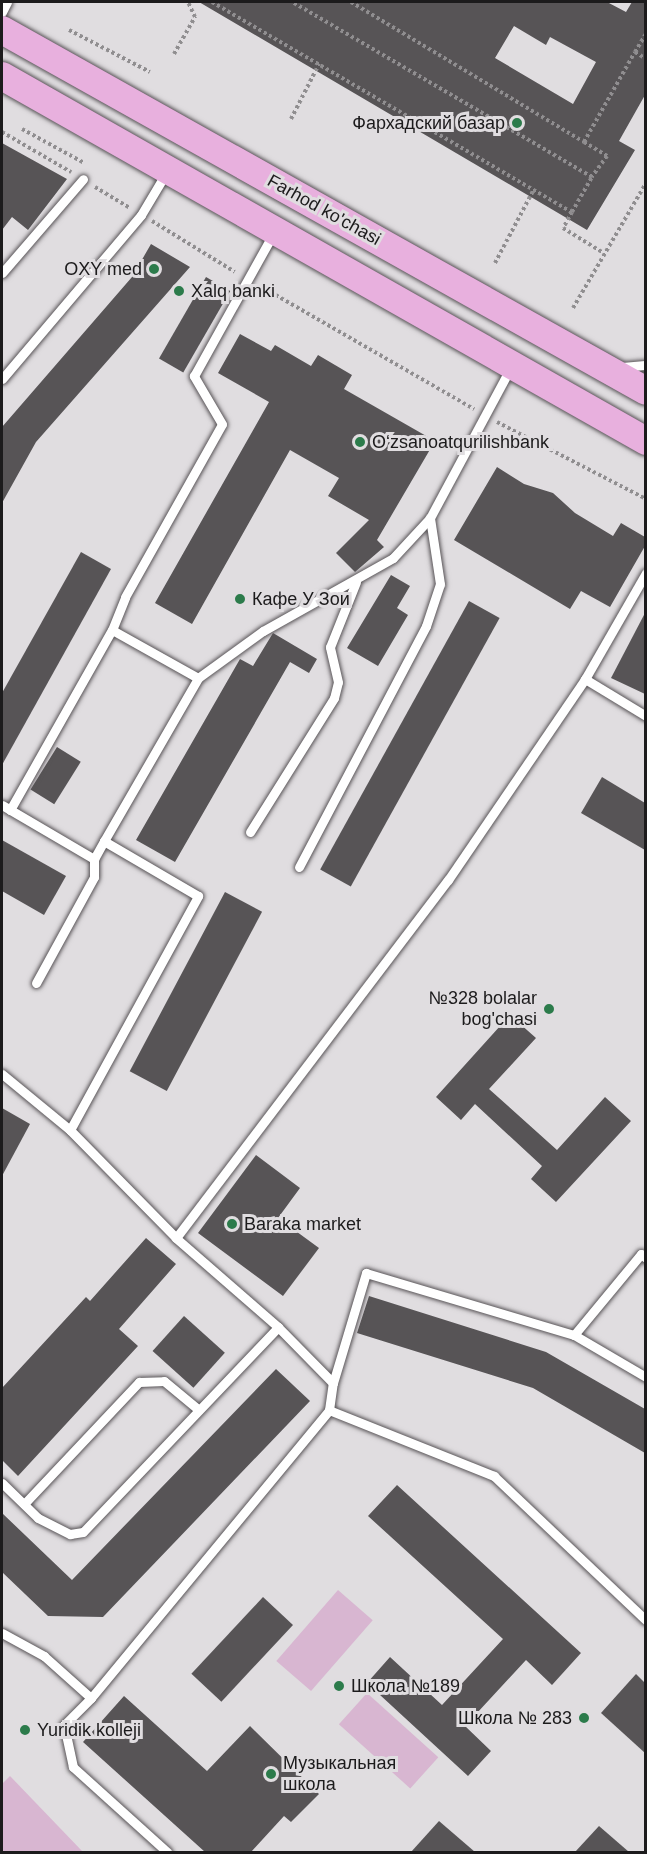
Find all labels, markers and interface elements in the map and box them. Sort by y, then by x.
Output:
place label: Фархадский базар [352,112,505,134]
marker: Фархадский базар [510,116,524,130]
street label: Farhod ko'chasi [263,170,385,250]
place label: OXY med [64,258,142,280]
marker: OXY med [147,262,161,276]
place label: Xalq banki [191,280,275,302]
marker: Xalq banki [172,284,186,298]
place label: Oʻzsanoatqurilishbank [372,431,549,453]
marker: Oʻzsanoatqurilishbank [353,435,367,449]
place label: Кафе У Зои [252,588,350,610]
marker: Кафе У Зои [233,592,247,606]
place label: №328 bolalar bog'chasi [429,988,537,1030]
marker: №328 bolalar bog'chasi [542,1002,556,1016]
place label: Baraka market [244,1213,361,1235]
marker: Baraka market [225,1217,239,1231]
place label: Школа №189 [351,1675,460,1697]
marker: Школа №189 [332,1679,346,1693]
place label: Школа № 283 [458,1707,572,1729]
marker: Школа № 283 [577,1711,591,1725]
place label: Yuridik kolleji [37,1719,141,1741]
marker: Yuridik kolleji [18,1723,32,1737]
place label: Музыкальная школа [283,1753,396,1796]
marker: Музыкальная школа [264,1767,278,1781]

